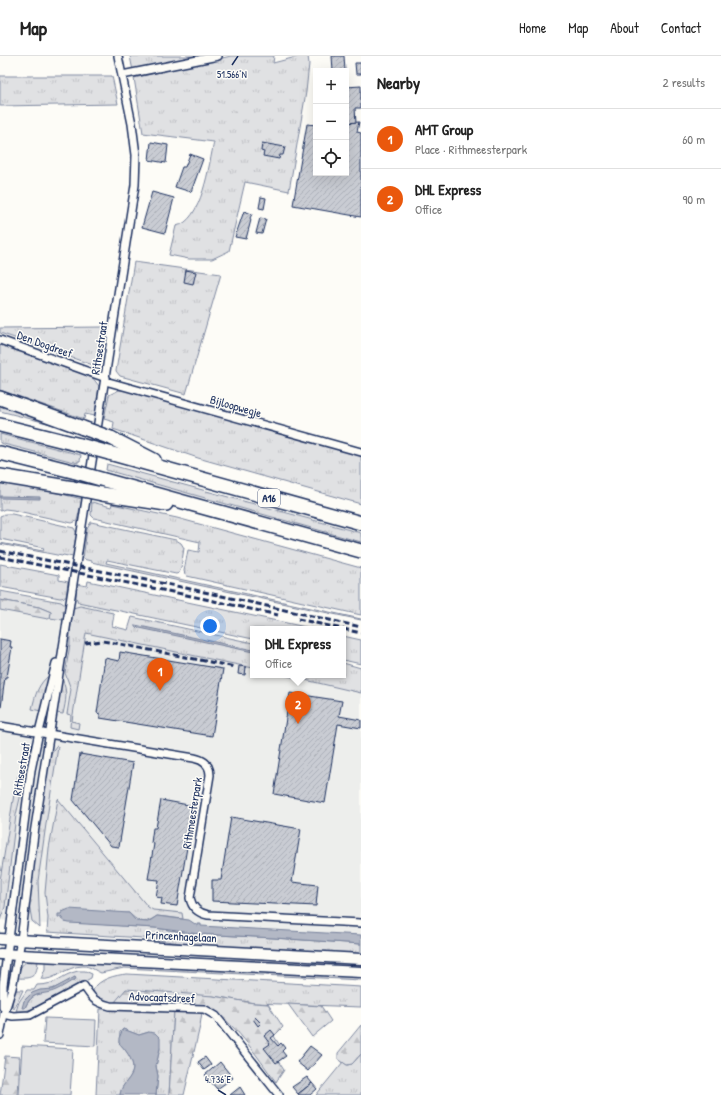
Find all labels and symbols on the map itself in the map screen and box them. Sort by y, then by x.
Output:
text: 51.566°N [217,68,247,81]
street label: Rithsestraat [86,319,112,376]
street label: Den Dogdreef [15,326,76,362]
street label: Bijloopwegje [208,391,264,422]
road number: A16 [258,489,280,507]
your location [200,616,220,636]
pin: 1 [147,658,173,691]
pin: 2 [285,691,311,724]
street label: Rithsestraat [8,740,34,797]
street label: Rithmeesterpark [178,776,206,850]
street label: Princenhagelaan [145,926,217,946]
street label: Advocaatsdreef [129,987,196,1007]
text: 4.736°E [205,1073,232,1086]

